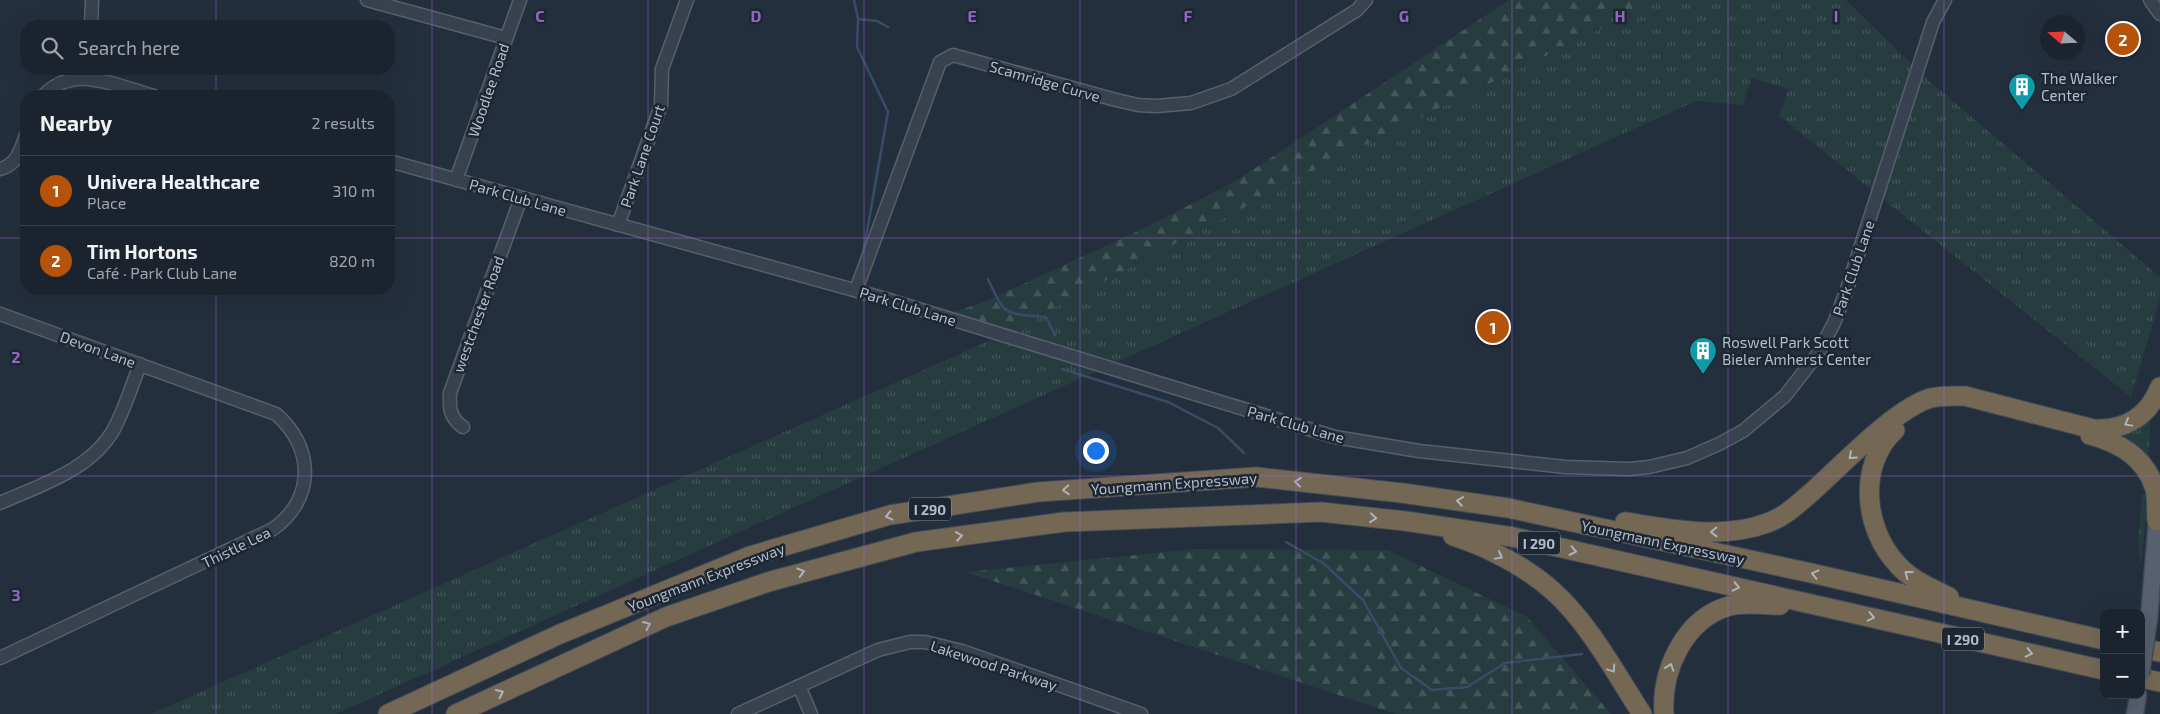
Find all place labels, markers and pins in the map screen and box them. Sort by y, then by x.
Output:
pin: 2 [2107,20,2139,58]
place label: The Walker Center [2041,69,2118,104]
building icon: The Walker Center [2007,72,2037,111]
pin: 1 [1477,308,1509,346]
place label: Roswell Park Scott Bieler Amherst Center [1722,333,1871,368]
building icon: Roswell Park Scott Bieler Amherst Center [1688,336,1718,375]

